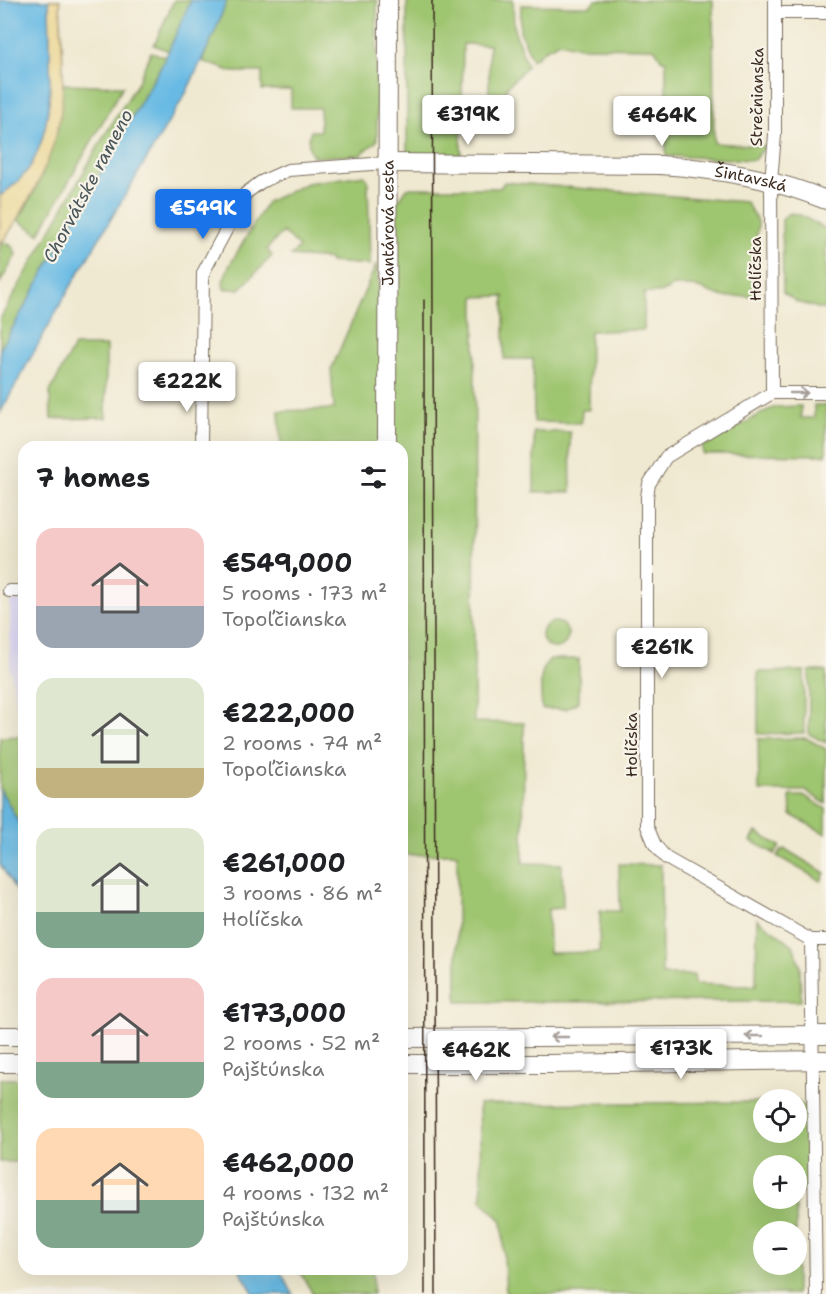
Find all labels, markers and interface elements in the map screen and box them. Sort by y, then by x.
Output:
street label: Strečnianska [746,47,768,147]
pin: €319K [426,95,510,146]
pin: €464K [620,96,704,147]
text: €319K [436,101,500,127]
text: €464K [627,102,697,128]
water label: Chorvátske rameno [37,105,139,267]
street label: Jantárová cesta [377,160,398,286]
street label: Šintavská [713,160,790,196]
pin: €549K [161,189,245,240]
text: €549K [169,195,237,221]
street label: Holíčska [745,237,766,301]
pin: €222K [145,362,229,413]
text: €222K [152,368,222,394]
one-way arrow [789,387,809,399]
text: 7 homes [36,460,150,495]
icon: filters [357,461,390,494]
text: €549,000 [222,545,352,580]
icon: home [84,552,156,624]
text: 5 rooms · 173 m² [222,580,387,606]
text: Topoľčianska [222,606,346,632]
pin: €261K [620,628,704,679]
text: €261K [631,634,693,660]
text: €222,000 [222,695,355,730]
icon: home [84,702,156,774]
street label: Holíčska [621,713,642,777]
text: 2 rooms · 74 m² [222,730,382,756]
text: Topoľčianska [222,756,346,782]
text: €261,000 [222,845,346,880]
icon: home [84,852,156,924]
text: 3 rooms · 86 m² [222,880,382,906]
text: Holíčska [222,906,303,932]
text: €173,000 [222,995,346,1030]
icon: home [84,1002,156,1074]
pin: €173K [639,1029,723,1080]
text: 2 rooms · 52 m² [222,1030,380,1056]
one-way arrow [745,1030,765,1042]
pin: €462K [434,1031,518,1082]
one-way arrow [550,1031,570,1043]
text: €173K [650,1035,712,1061]
text: €462K [442,1037,510,1063]
text: Pajštúnska [222,1056,324,1082]
map controls [753,1089,807,1275]
button: locate [753,1089,807,1143]
text: €462,000 [222,1145,355,1180]
icon: home [84,1152,156,1224]
button: + [753,1155,807,1209]
text: 4 rooms · 132 m² [222,1180,389,1206]
text: Pajštúnska [222,1206,324,1232]
button: − [753,1221,807,1275]

